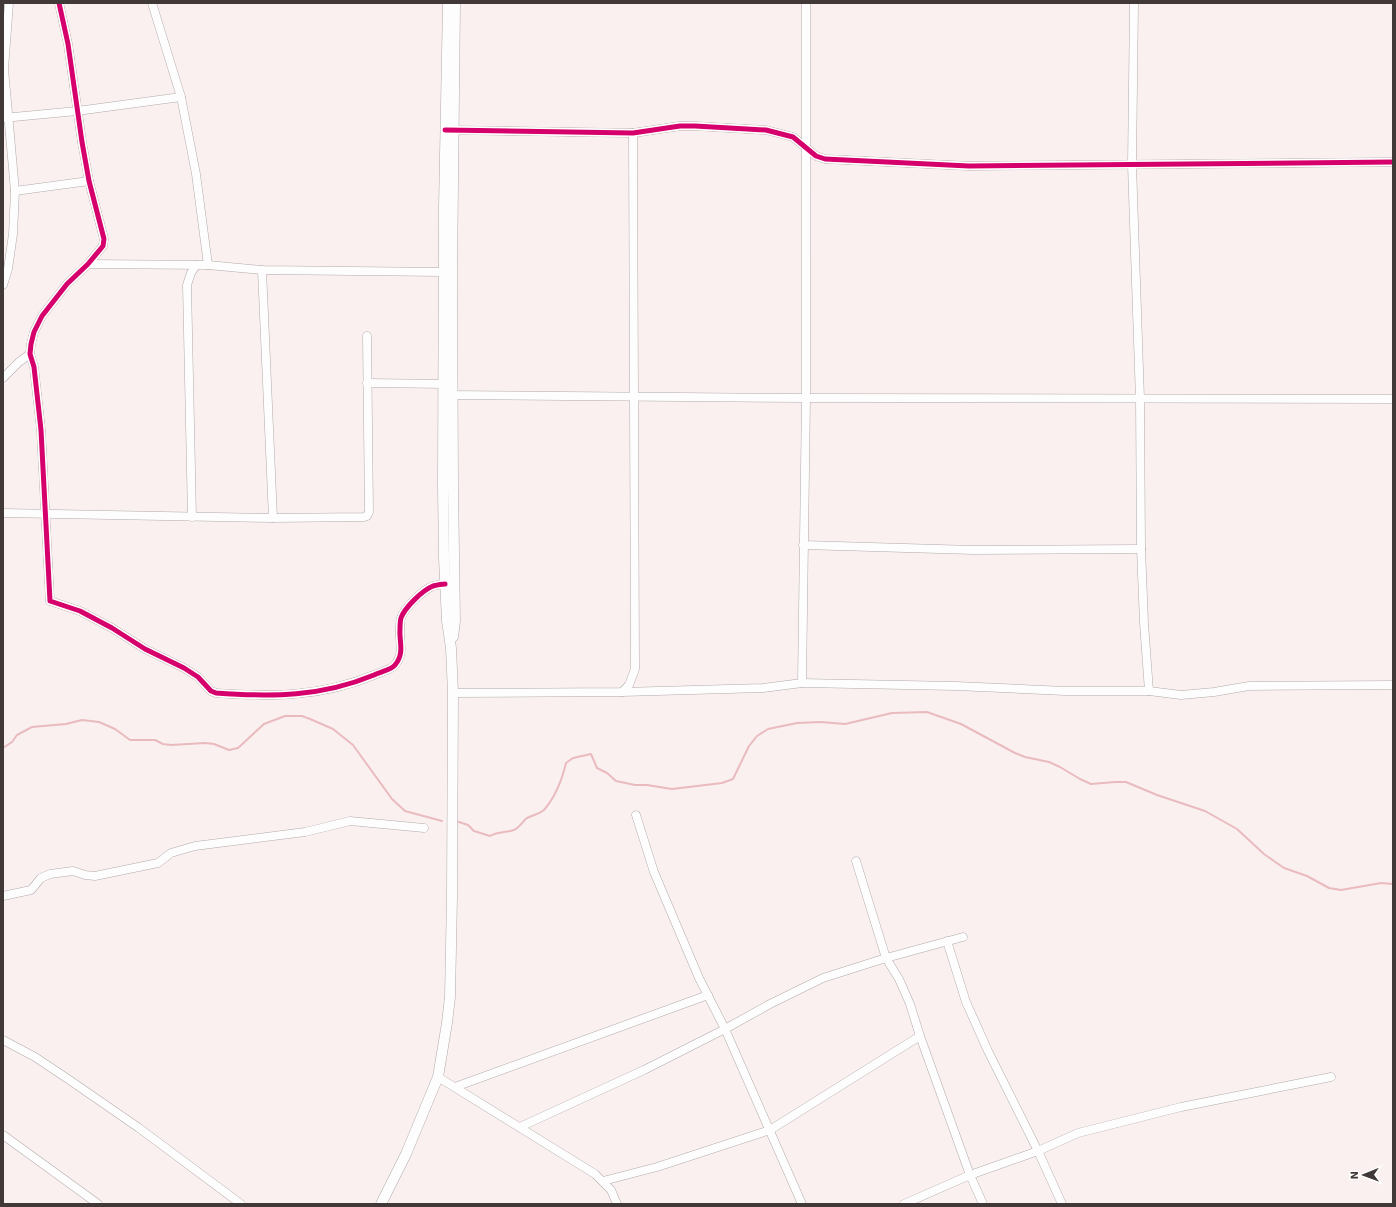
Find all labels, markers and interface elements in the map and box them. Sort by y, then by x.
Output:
north arrow [1344,1155,1384,1195]
text: N [1348,1171,1361,1179]

